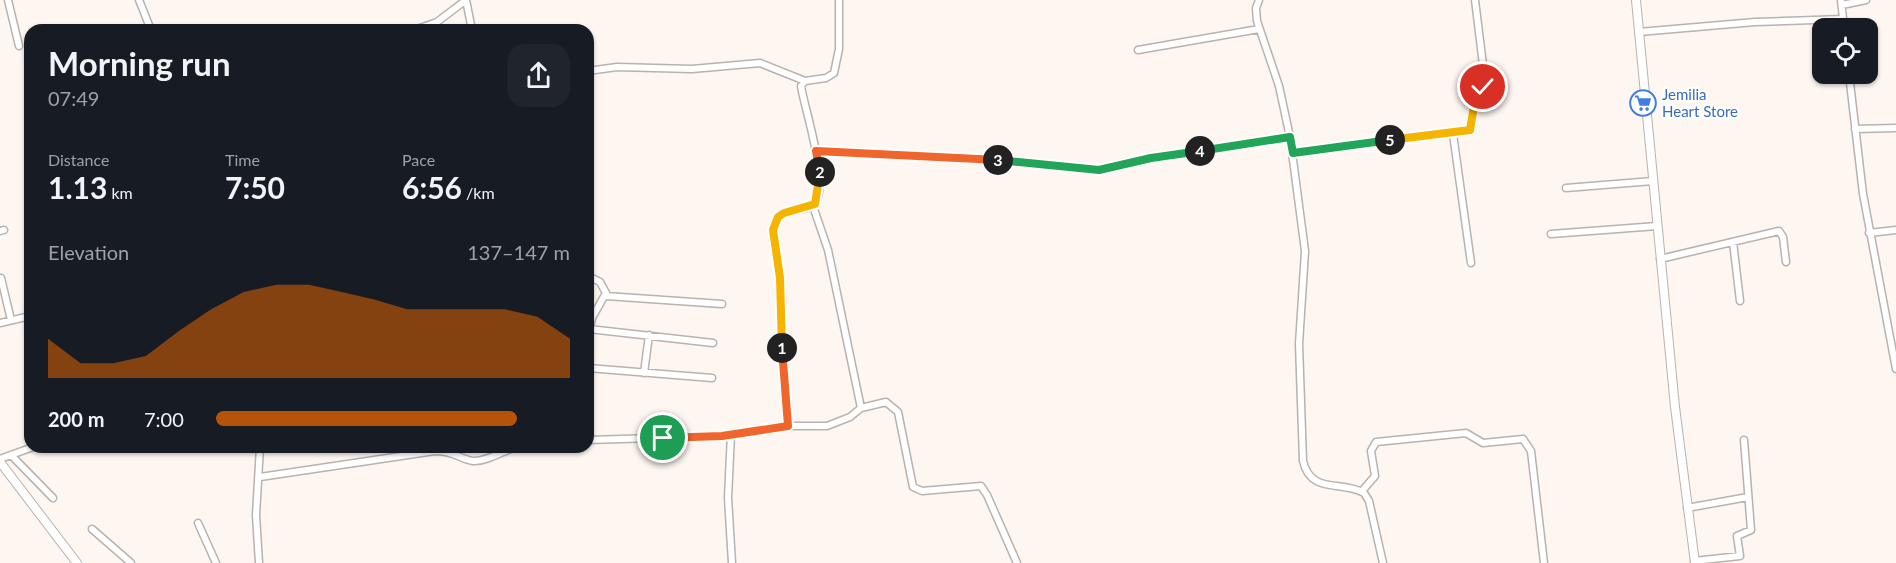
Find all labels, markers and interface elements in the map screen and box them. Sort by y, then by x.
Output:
map controls [1812,18,1878,84]
button: locate [1812,18,1878,84]
text: Morning run [48,43,231,83]
button: share [507,44,570,107]
pin [1457,61,1508,112]
icon: check [1466,70,1499,103]
place label: Jemilia Heart Store [1662,85,1738,120]
text: 07:49 [48,86,99,110]
supermarket icon: Jemilia Heart Store [1628,88,1658,118]
pin: 5 [1375,125,1405,155]
text: 5 [1385,130,1395,149]
pin: 4 [1185,136,1215,166]
text: 4 [1195,141,1205,160]
pin: 3 [983,145,1013,175]
text: Distance [48,150,109,169]
text: Time [225,150,260,169]
text: Pace [402,150,435,169]
text: 3 [993,150,1003,169]
pin: 2 [805,157,835,187]
text: 2 [815,162,825,181]
text: 1.13 [48,169,107,205]
text: 7:50 [225,169,285,205]
text: 6:56 [402,169,462,205]
text: km [107,183,133,202]
text: /km [462,183,495,202]
text: Elevation [48,240,129,264]
text: 137–147 m [467,240,570,264]
pin: 1 [767,333,797,363]
text: 1 [777,338,787,357]
text: 200 m [48,407,104,431]
text: 7:00 [144,407,184,431]
pin [637,412,688,463]
icon: arrive [646,421,679,454]

